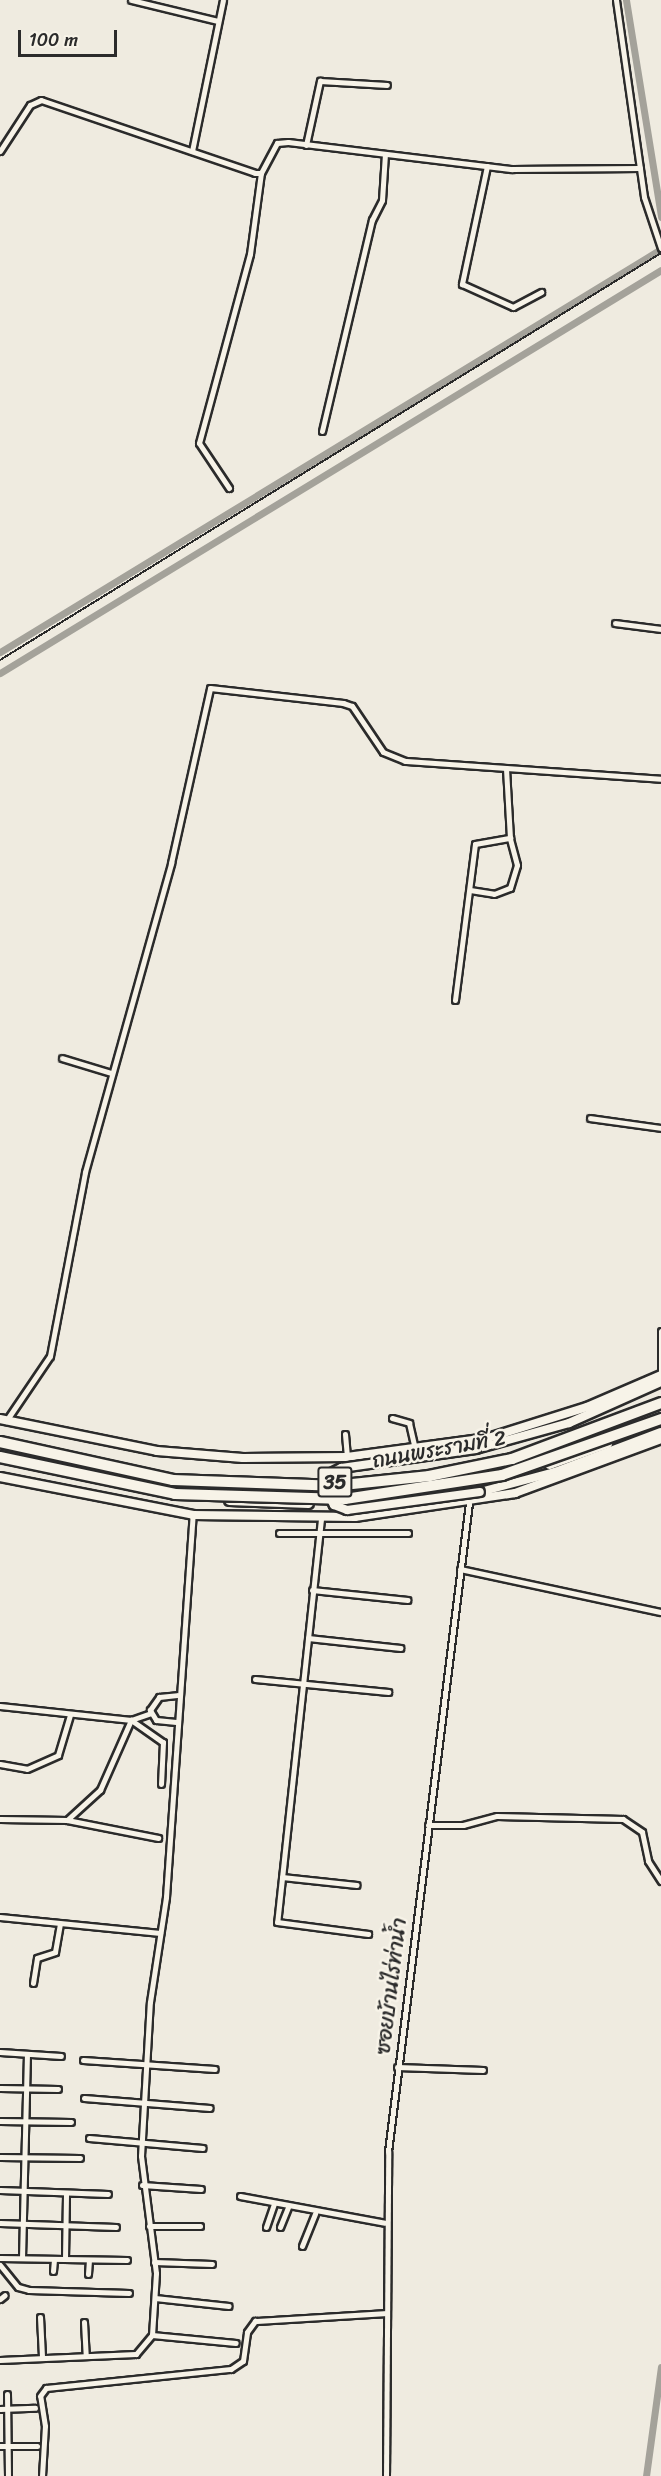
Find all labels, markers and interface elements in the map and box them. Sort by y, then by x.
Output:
scale bar [21,18,120,56]
text: 100 m [29,24,78,56]
street label: ถนนพระรามที่ 2 [370,1425,508,1473]
road number: 35 [317,1465,353,1499]
street label: ซอยบ้านไร่ท่าน้ำ [370,1916,412,2056]

